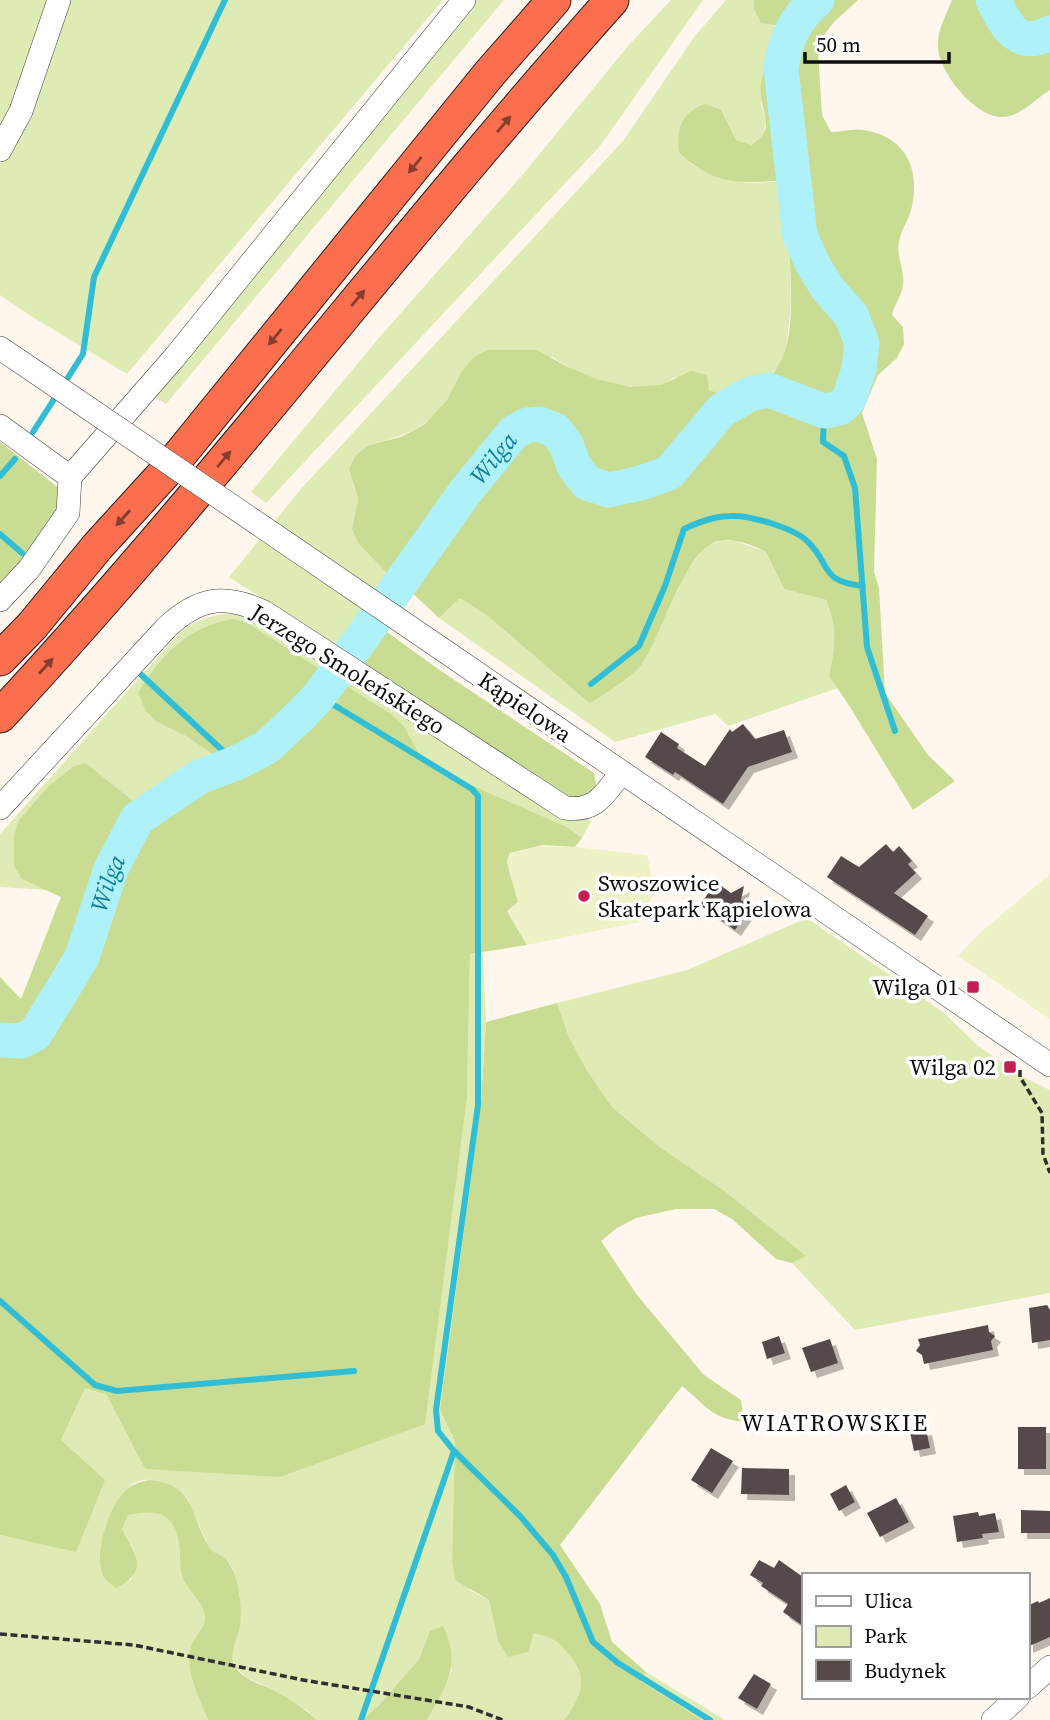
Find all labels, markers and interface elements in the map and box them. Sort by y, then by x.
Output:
scale bar [805,21,948,65]
text: 50 m [816,30,861,59]
one-way arrow [496,115,512,133]
one-way arrow [408,156,423,174]
one-way arrow [350,290,365,307]
one-way arrow [268,328,283,345]
water label: Wilga [462,424,524,491]
one-way arrow [216,450,231,468]
one-way arrow [116,510,131,527]
street label: Jerzego Smoleńskiego [244,596,452,742]
one-way arrow [38,657,54,675]
street label: Kąpielowa [472,664,578,750]
water label: Wilga [82,848,133,916]
place label: Swoszowice Skatepark Kąpielowa [598,867,812,925]
marker: Swoszowice Skatepark Kąpielowa [576,888,592,904]
place label: Wilga 01 [872,971,959,1003]
marker: Wilga 01 [965,979,981,995]
place label: Wilga 02 [909,1051,996,1083]
marker: Wilga 02 [1002,1059,1018,1075]
district label: WIATROWSKIE [741,1406,929,1439]
legend [802,1573,1029,1699]
text: Ulica [864,1586,913,1615]
text: Park [864,1621,908,1650]
text: Budynek [864,1656,946,1685]

